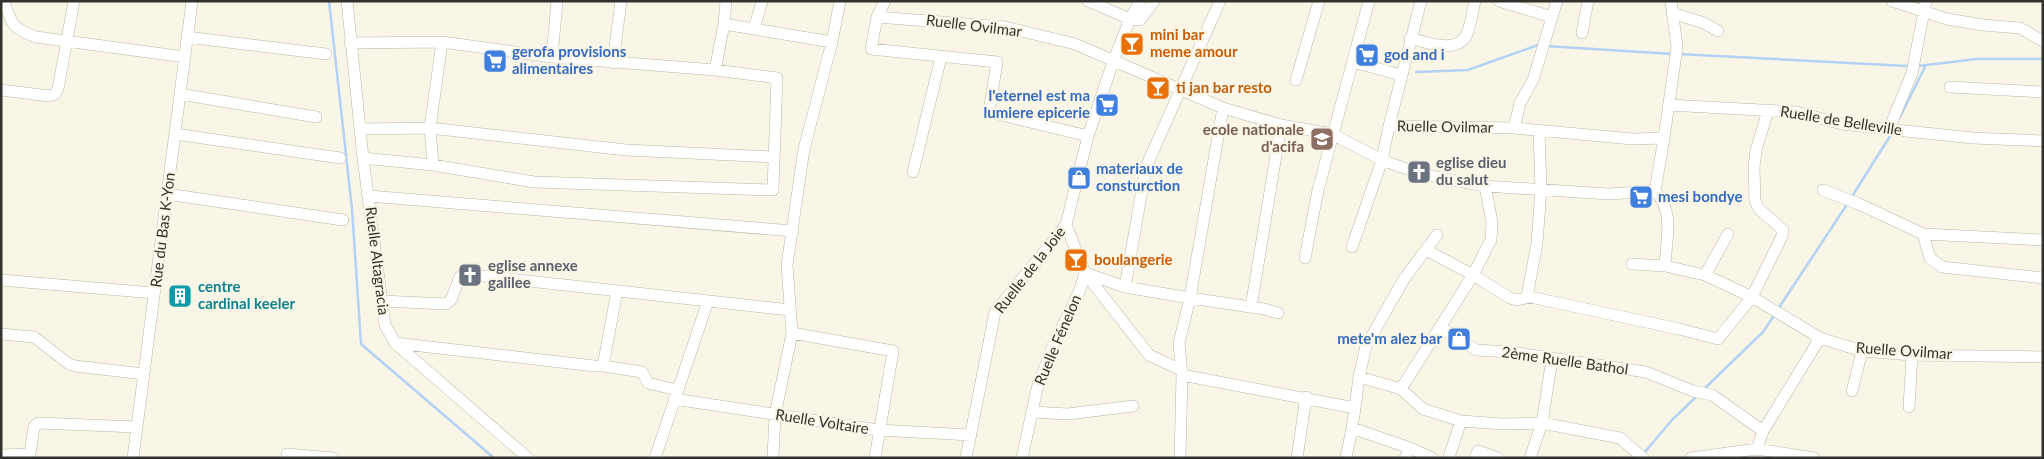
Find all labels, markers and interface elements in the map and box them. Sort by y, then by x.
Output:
street label: Ruelle Ovilmar [925,10,1024,40]
place label: mini bar meme amour [1150,25,1238,60]
bar icon: mini bar meme amour [1119,31,1145,57]
place label: gerofa provisions alimentaires [512,42,627,77]
supermarket icon: god and i [1354,42,1380,68]
place label: god and i [1384,45,1445,63]
supermarket icon: gerofa provisions alimentaires [482,48,508,74]
bar icon: ti jan bar resto [1145,75,1171,101]
place label: ti jan bar resto [1176,78,1272,96]
place label: l'eternel est ma lumiere epicerie [984,86,1090,121]
supermarket icon: l'eternel est ma lumiere epicerie [1094,92,1120,118]
street label: Ruelle de Belleville [1779,101,1903,139]
street label: Ruelle Ovilmar [1397,116,1494,136]
place label: ecole nationale d'acifa [1203,120,1304,155]
school or university icon: ecole nationale d'acifa [1309,126,1335,152]
place label: eglise dieu du salut [1436,153,1507,188]
place label: materiaux de consturction [1096,159,1183,194]
church icon: eglise dieu du salut [1406,159,1432,185]
shop icon: materiaux de consturction [1066,165,1092,191]
street label: Rue du Bas K-Yon [146,171,178,288]
supermarket icon: mesi bondye [1628,184,1654,210]
place label: mesi bondye [1658,187,1742,205]
street label: Ruelle Altagracia [362,206,394,316]
street label: Ruelle de la Joie [990,222,1069,316]
bar icon: boulangerie [1063,247,1089,273]
place label: boulangerie [1094,250,1173,268]
place label: eglise annexe galilee [488,256,578,291]
church icon: eglise annexe galilee [457,262,483,288]
place label: centre cardinal keeler [198,277,295,312]
building icon: centre cardinal keeler [167,283,193,309]
street label: Ruelle Fénelon [1030,292,1084,388]
shop icon: mete'm alez bar [1446,326,1472,352]
place label: mete'm alez bar [1337,329,1442,347]
street label: Ruelle Ovilmar [1855,338,1953,362]
street label: 2ème Ruelle Bathol [1501,342,1630,378]
street label: Ruelle Voltaire [774,405,870,437]

